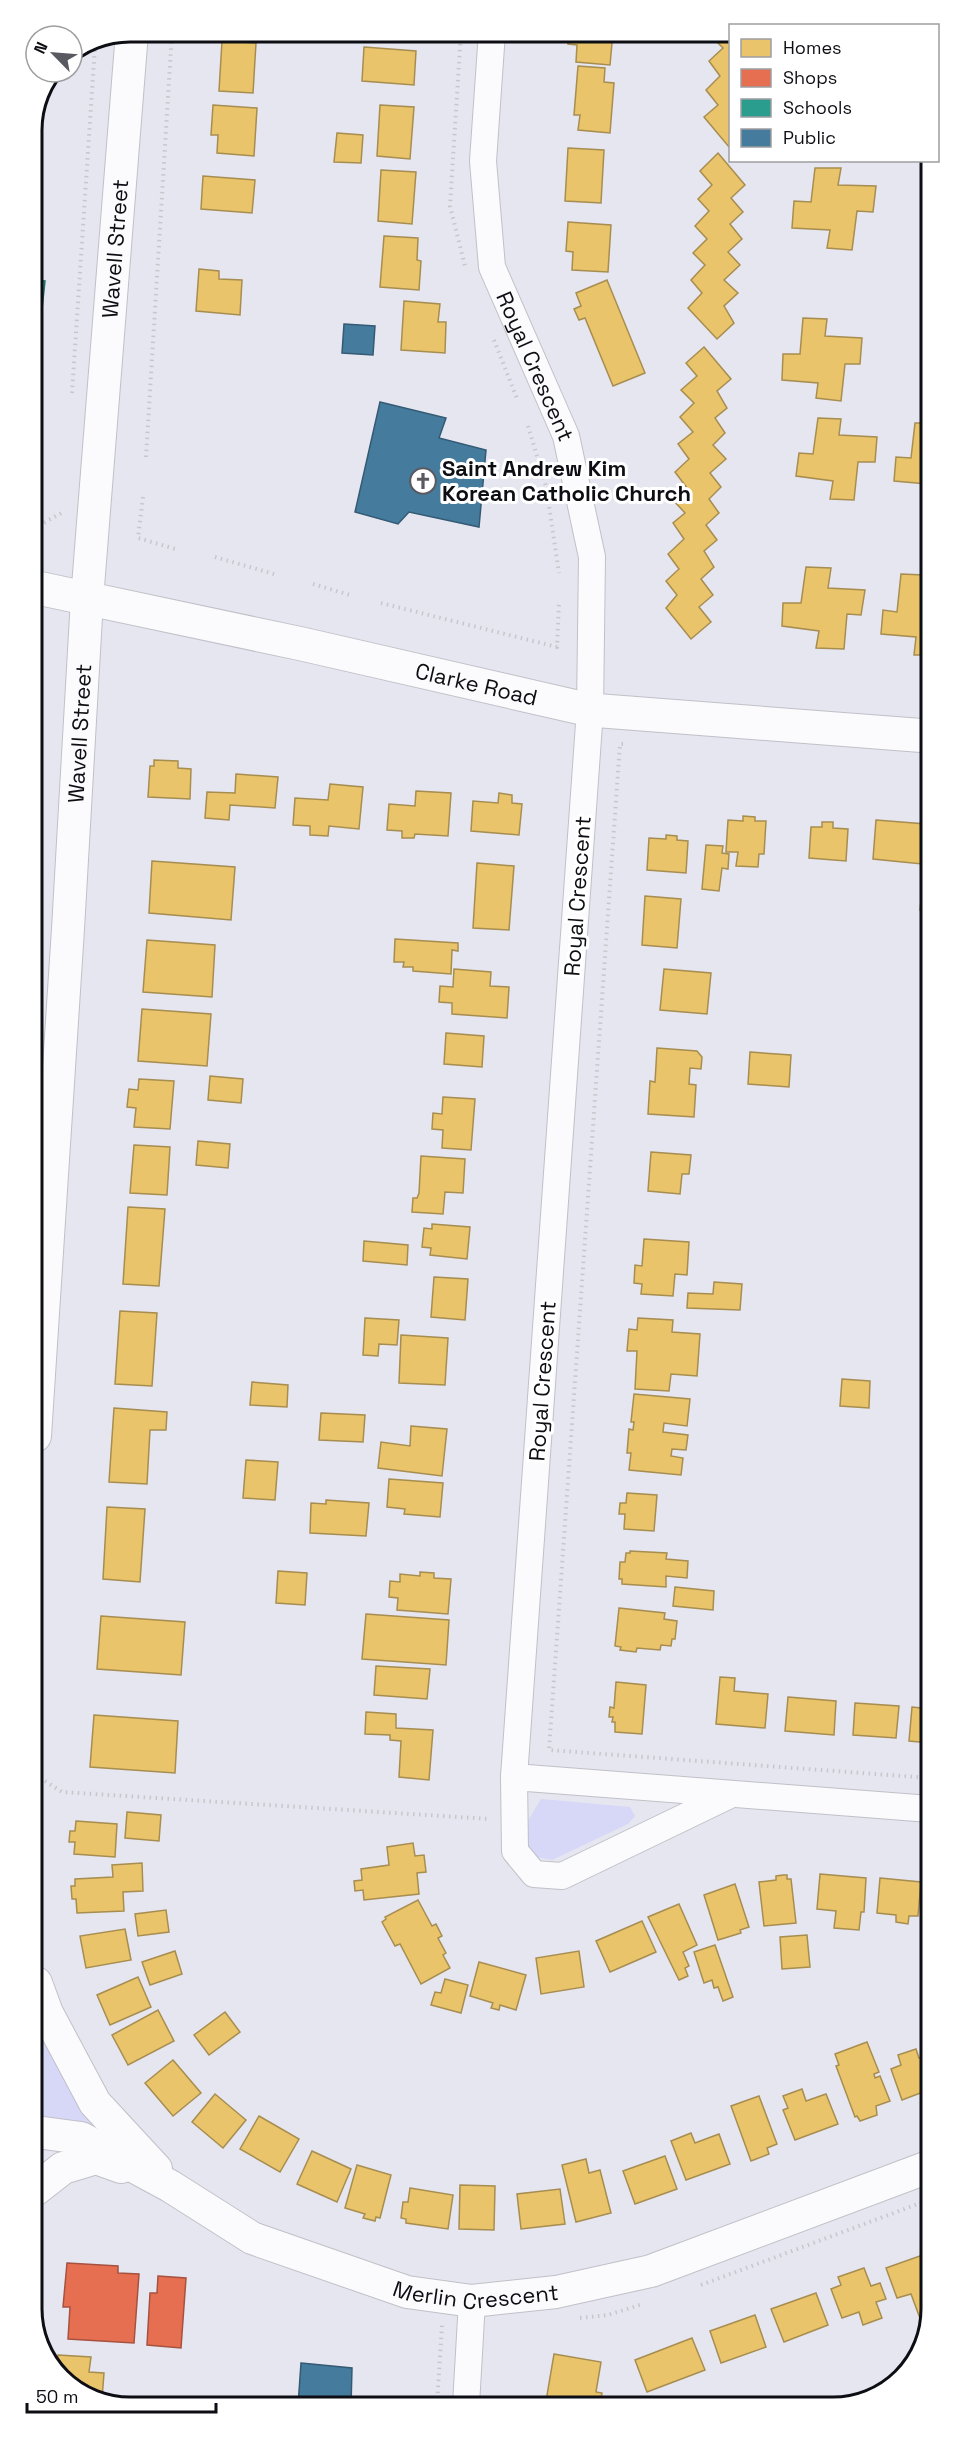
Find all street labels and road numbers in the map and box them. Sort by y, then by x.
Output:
street label: Wavell Street [95,178,134,319]
street label: Royal Crescent [490,287,581,445]
street label: Clarke Road [413,656,540,712]
street label: Wavell Street [61,663,97,804]
street label: Royal Crescent [557,815,597,977]
street label: Royal Crescent [522,1300,562,1462]
street label: Merlin Crescent [389,2274,560,2316]

